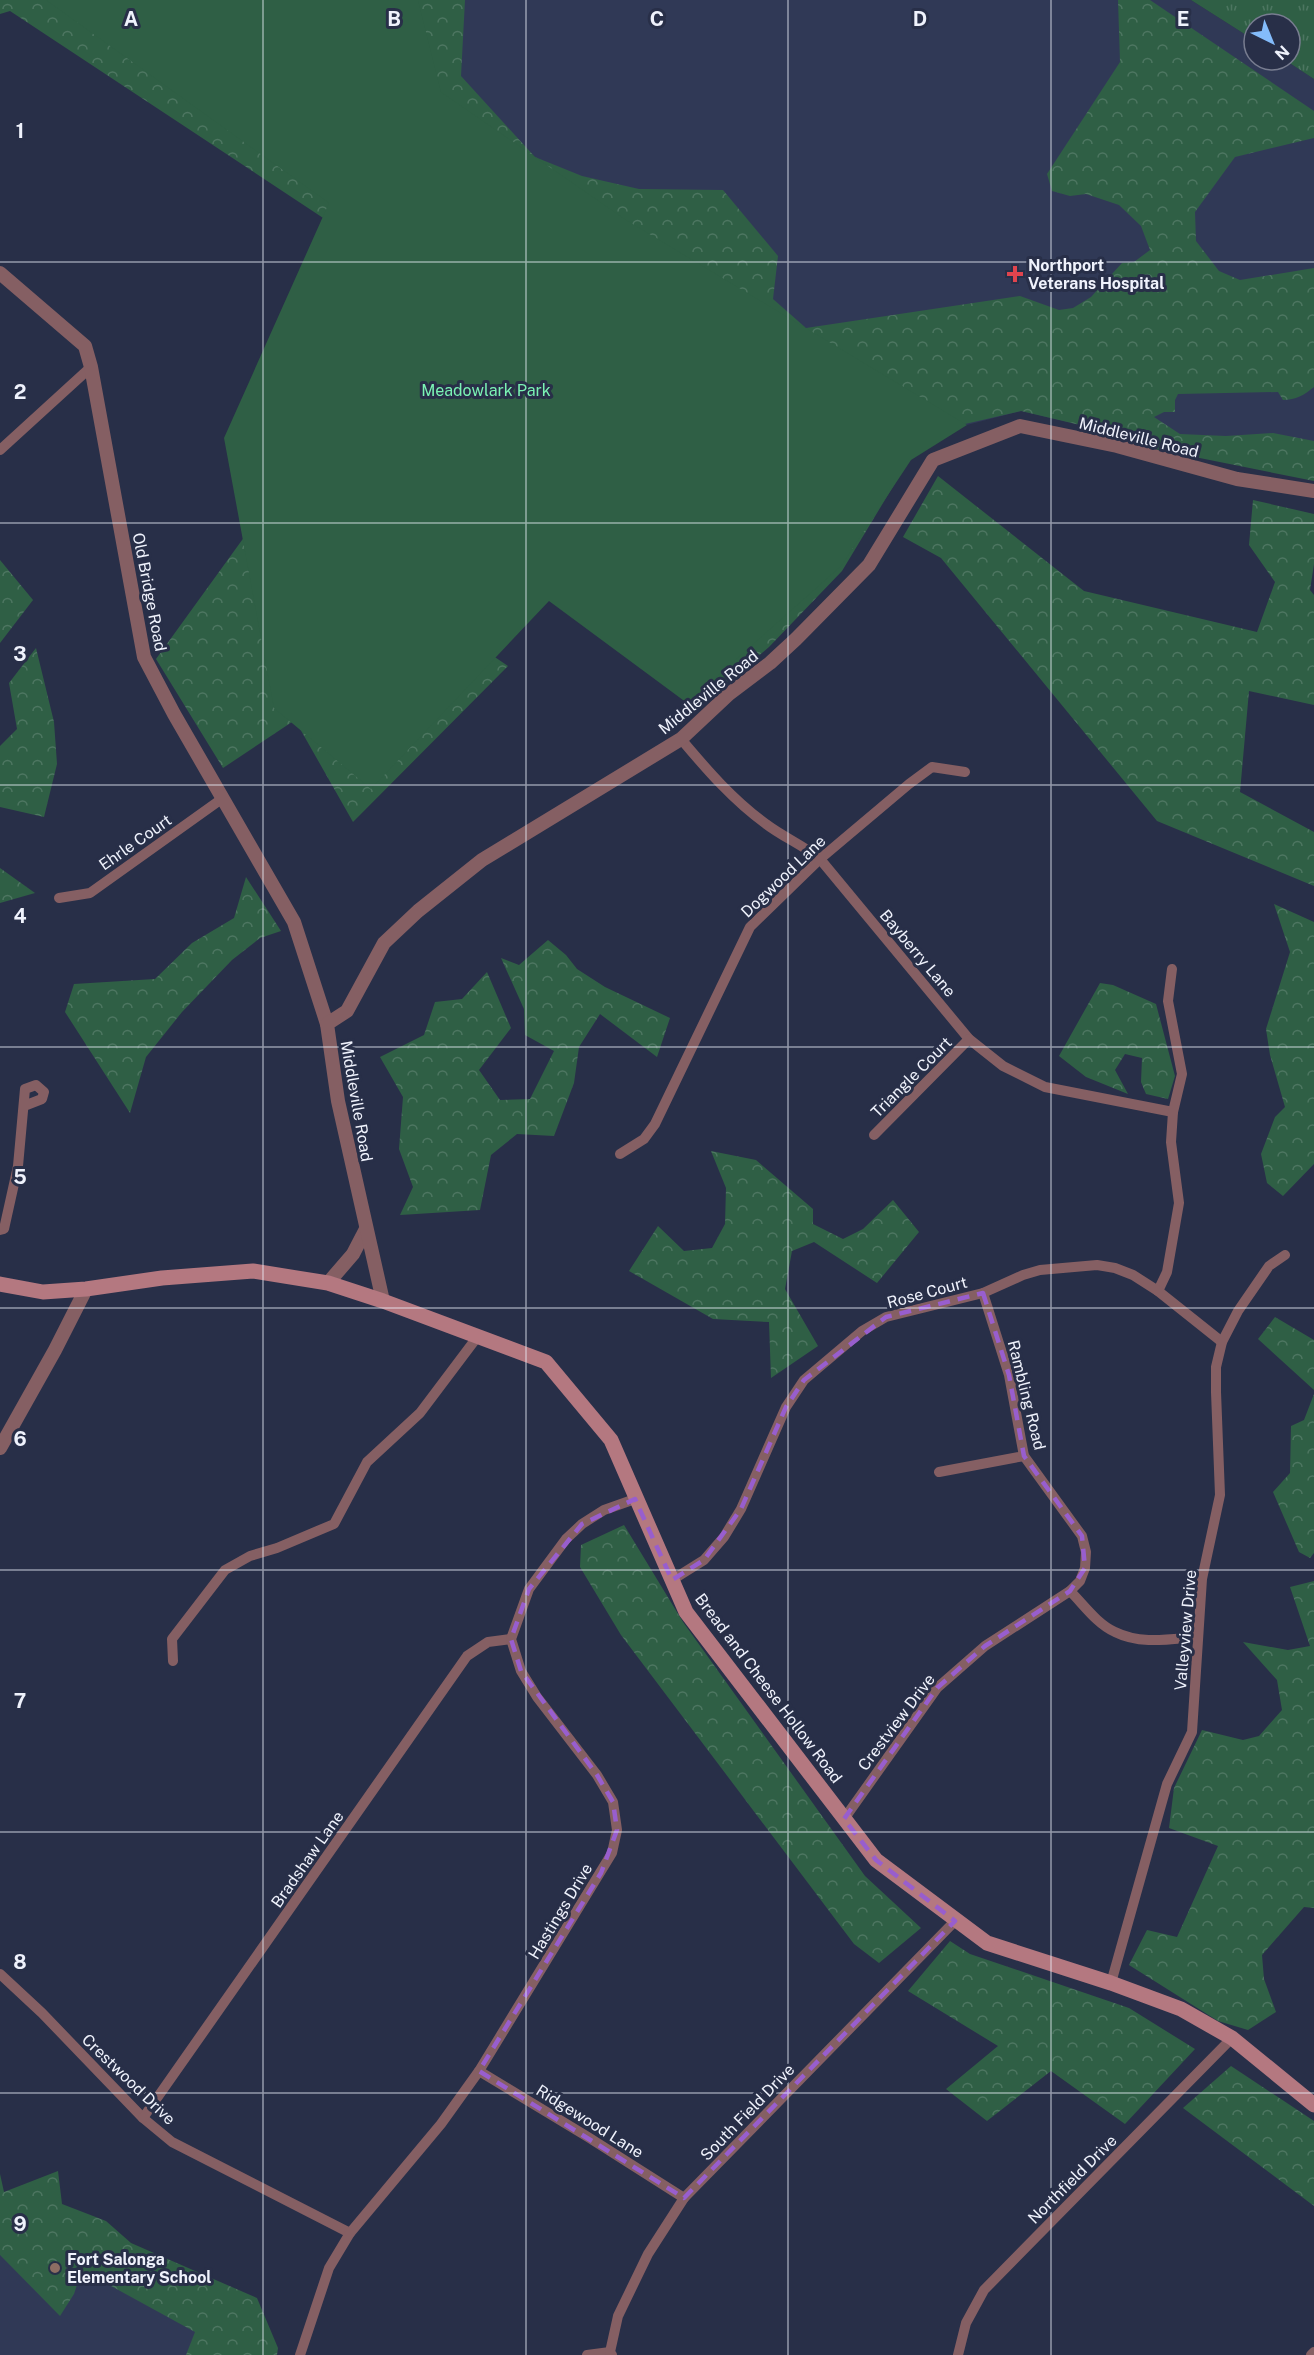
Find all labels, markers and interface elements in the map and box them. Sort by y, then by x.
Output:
text: A [124,7,138,31]
text: B [387,7,401,31]
text: C [650,7,664,31]
text: D [913,7,927,31]
text: E [1177,7,1189,31]
north arrow [1242,12,1302,72]
text: N [1271,41,1293,64]
text: 1 [16,119,24,143]
place label: Northport Veterans Hospital [1028,256,1164,293]
marker: Northport Veterans Hospital [1006,265,1024,283]
text: 2 [14,380,26,404]
park label: Meadowlark Park [421,381,551,400]
street label: Middleville Road [1077,413,1201,462]
street label: Old Bridge Road [129,531,170,653]
text: 3 [13,642,27,666]
street label: Middleville Road [655,646,762,738]
street label: Ehrle Court [95,810,175,874]
street label: Dogwood Lane [737,831,830,921]
text: 4 [13,904,27,928]
street label: Bayberry Lane [876,906,960,1001]
street label: Triangle Court [867,1033,956,1122]
street label: Middleville Road [337,1039,377,1163]
text: 5 [13,1165,27,1189]
street label: Rose Court [885,1273,969,1312]
street label: Rambling Road [1004,1338,1049,1452]
text: 6 [13,1427,27,1451]
street label: Valleyview Drive [1171,1569,1200,1691]
street label: Bread and Cheese Hollow Road [691,1590,846,1787]
street label: Crestview Drive [854,1670,939,1774]
text: 7 [14,1689,26,1713]
street label: Bradshaw Lane [267,1807,348,1911]
street label: Hastings Drive [524,1860,596,1963]
text: 8 [13,1950,27,1974]
street label: Crestwood Drive [78,2030,179,2129]
street label: South Field Drive [696,2060,798,2165]
street label: Ridgewood Lane [533,2081,647,2162]
street label: Northfield Drive [1024,2131,1121,2228]
text: 9 [13,2212,27,2236]
place label: Fort Salonga Elementary School [67,2250,212,2287]
marker: Fort Salonga Elementary School [48,2261,62,2275]

